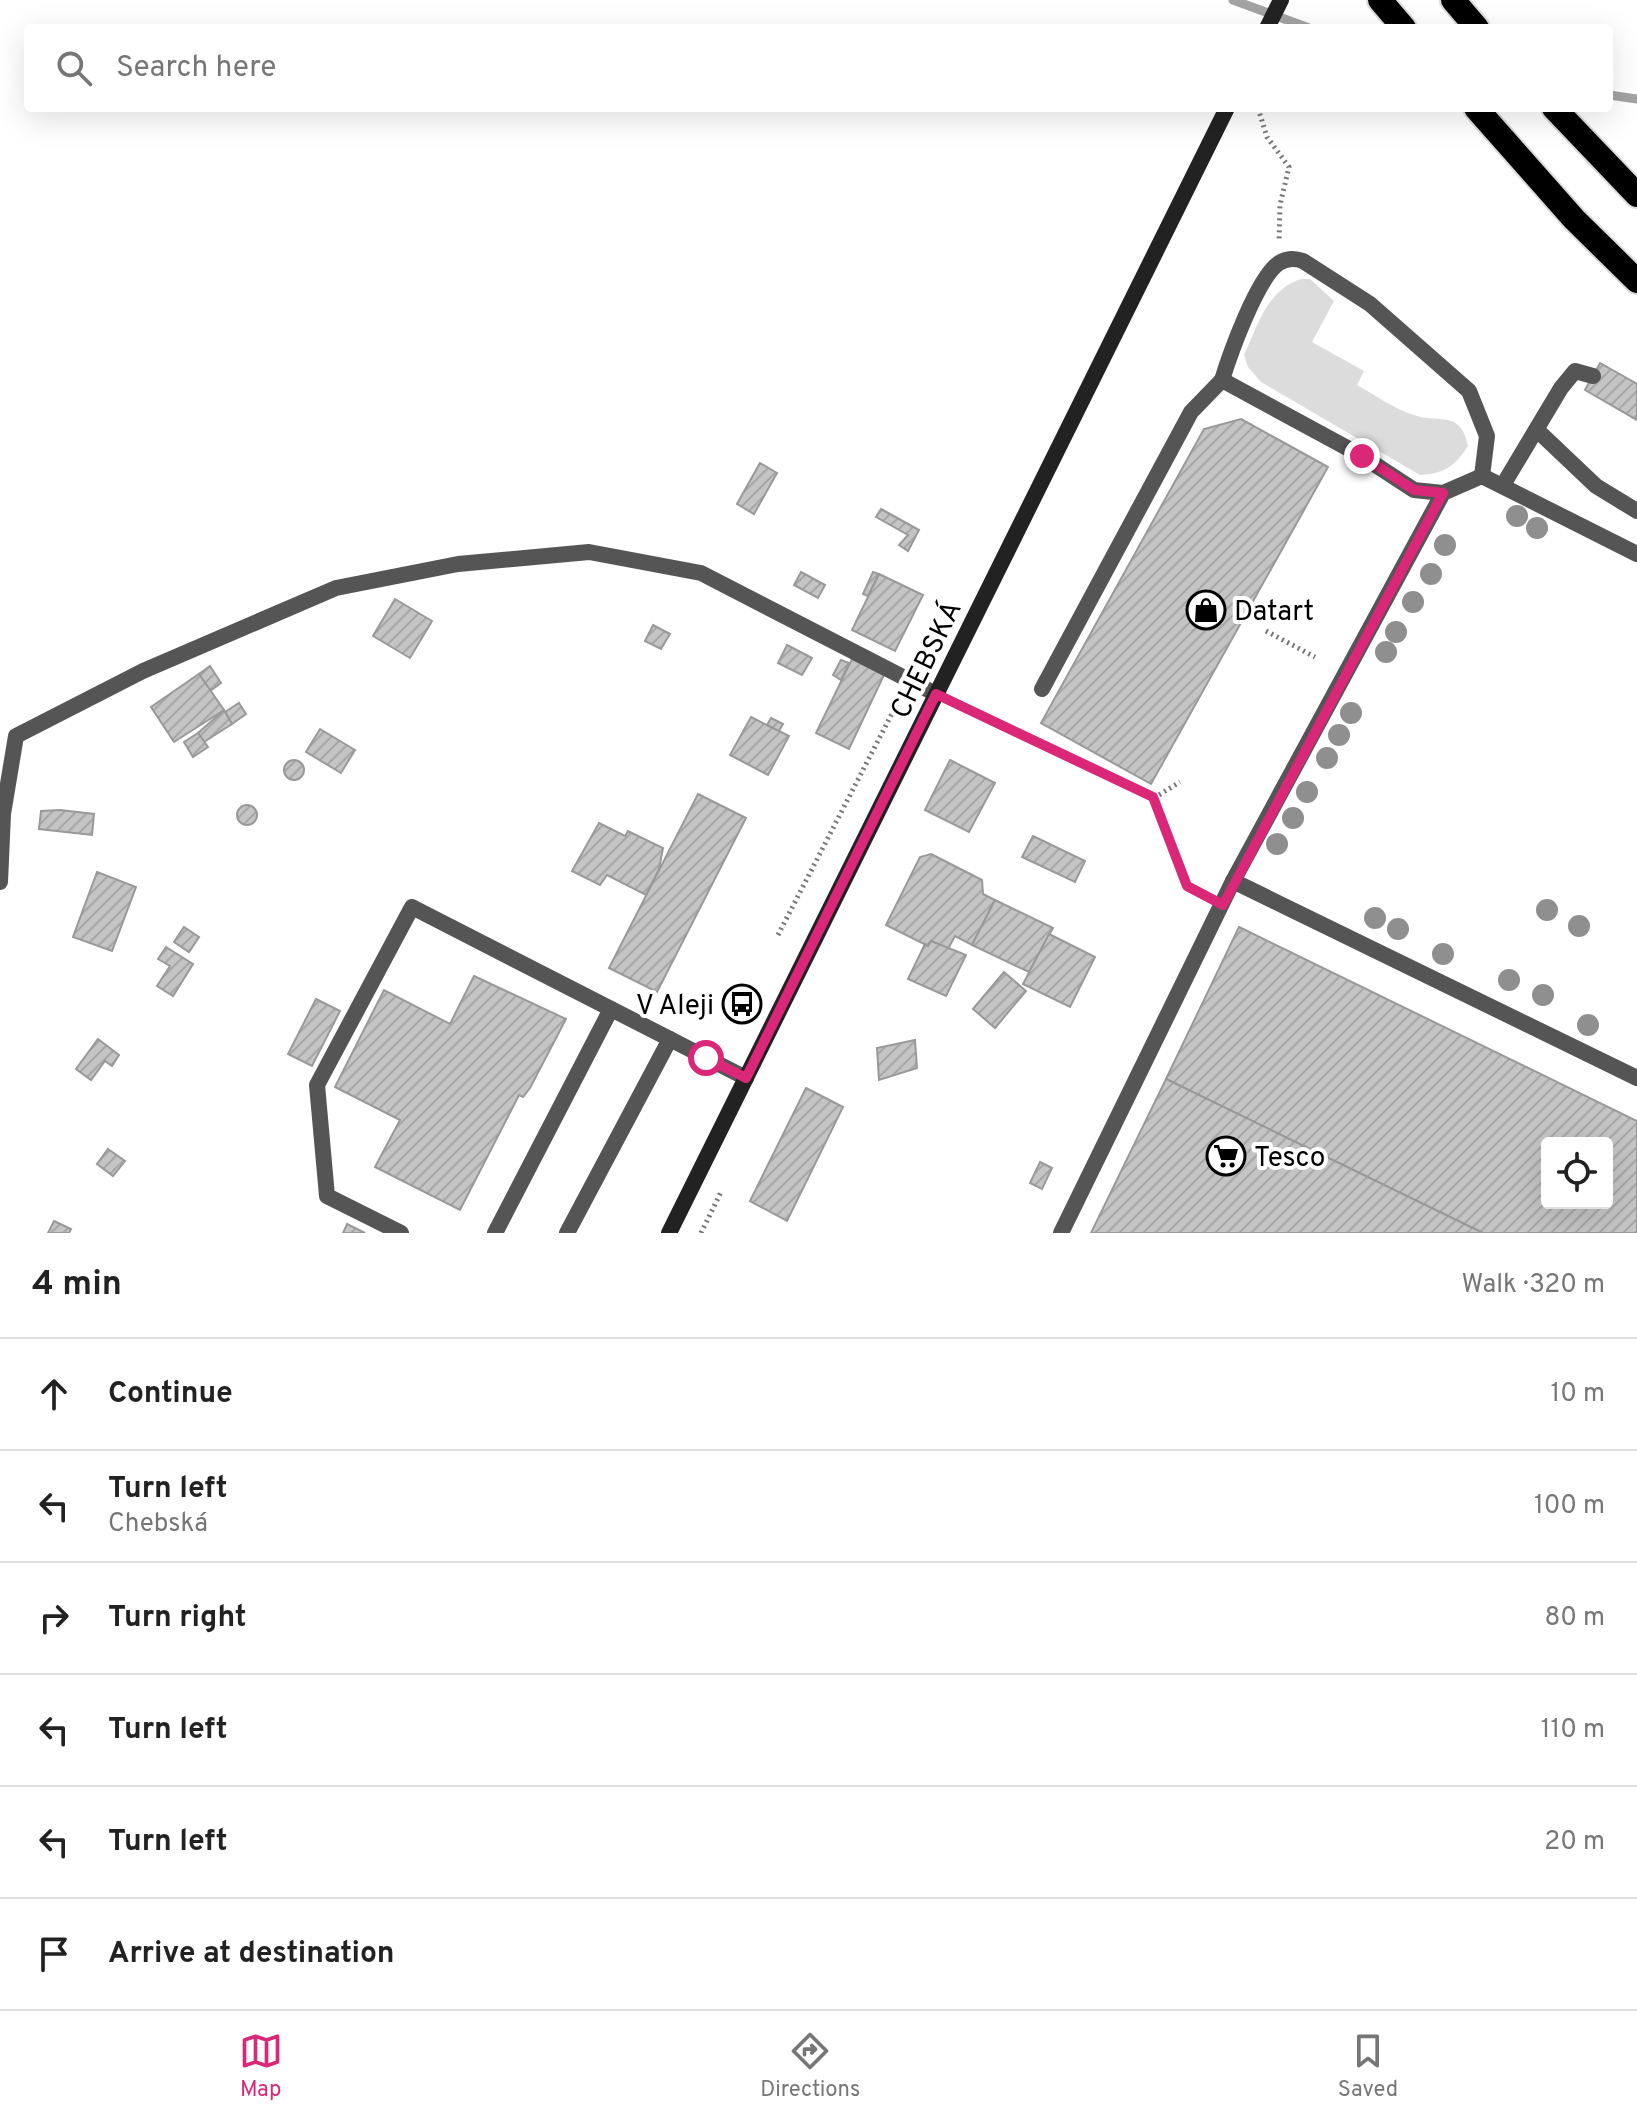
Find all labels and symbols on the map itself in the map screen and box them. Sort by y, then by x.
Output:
route end [1344,438,1380,474]
shop icon: Datart [1185,589,1227,631]
street label: CHEBSKÁ [882,595,972,725]
place label: Datart [1234,595,1314,631]
bus stop icon: V Aleji [721,983,763,1025]
place label: V Aleji [636,989,714,1025]
route start [688,1040,724,1076]
supermarket icon: Tesco [1205,1135,1247,1177]
place label: Tesco [1254,1141,1325,1177]

